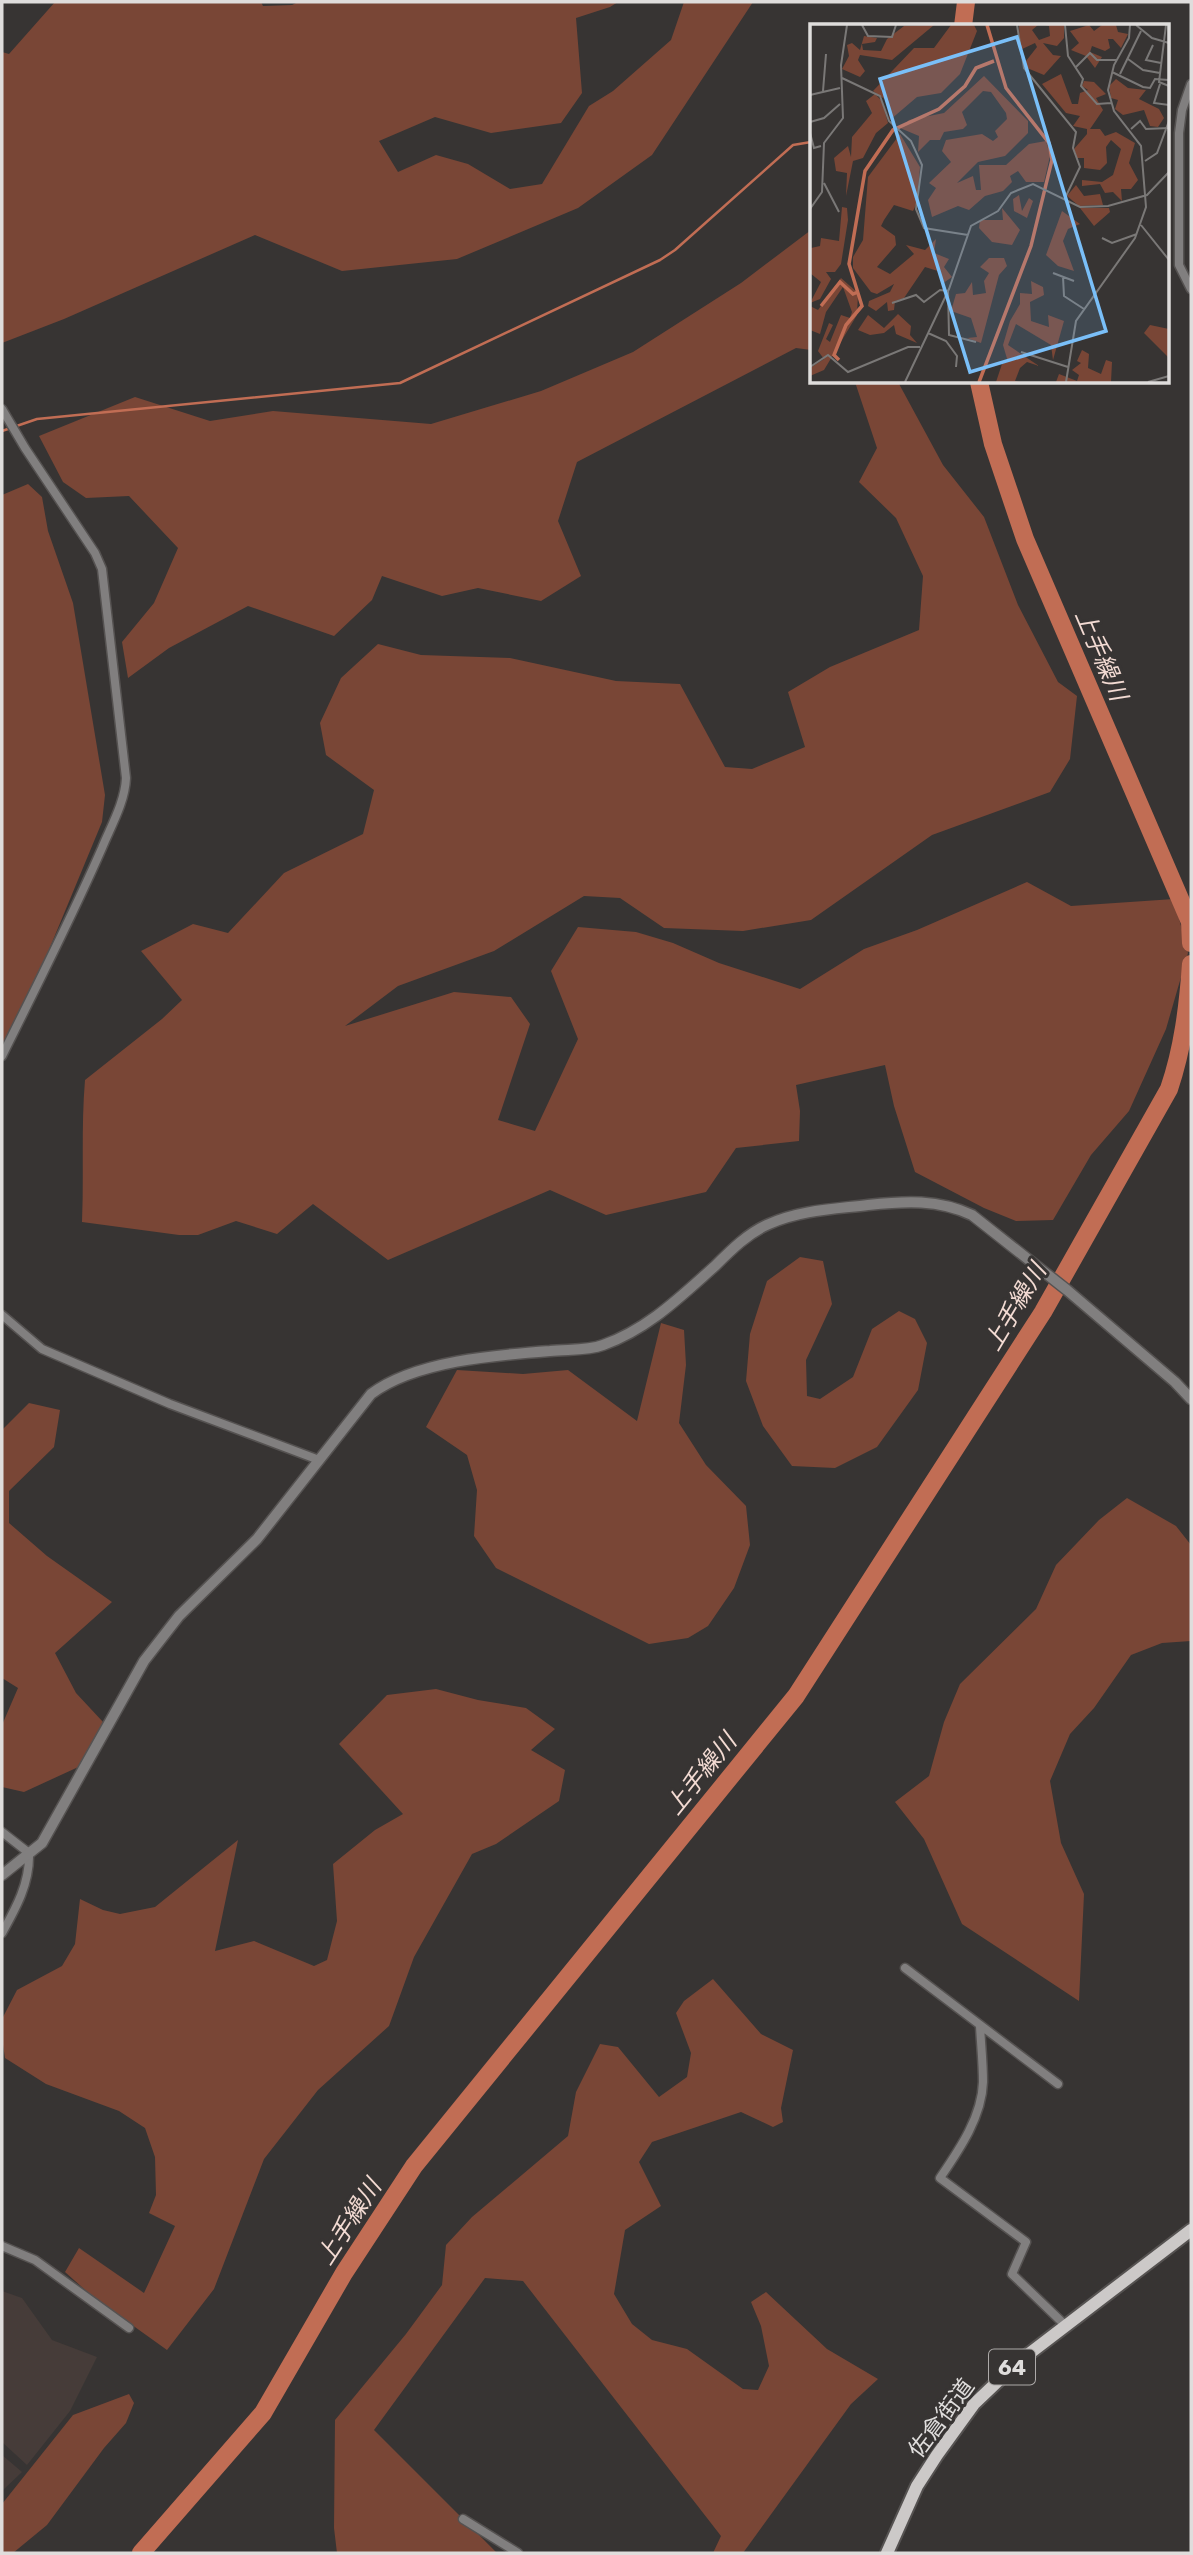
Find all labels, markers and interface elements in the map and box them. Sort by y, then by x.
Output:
inset map [810,24,1168,383]
water label: 上手繰川 [1069,605,1134,707]
water label: 上手繰川 [978,1256,1053,1355]
water label: 上手繰川 [660,1726,744,1820]
water label: 上手繰川 [311,2172,389,2270]
road number: 64 [989,2350,1035,2384]
street label: 佐倉街道 [902,2373,980,2463]

